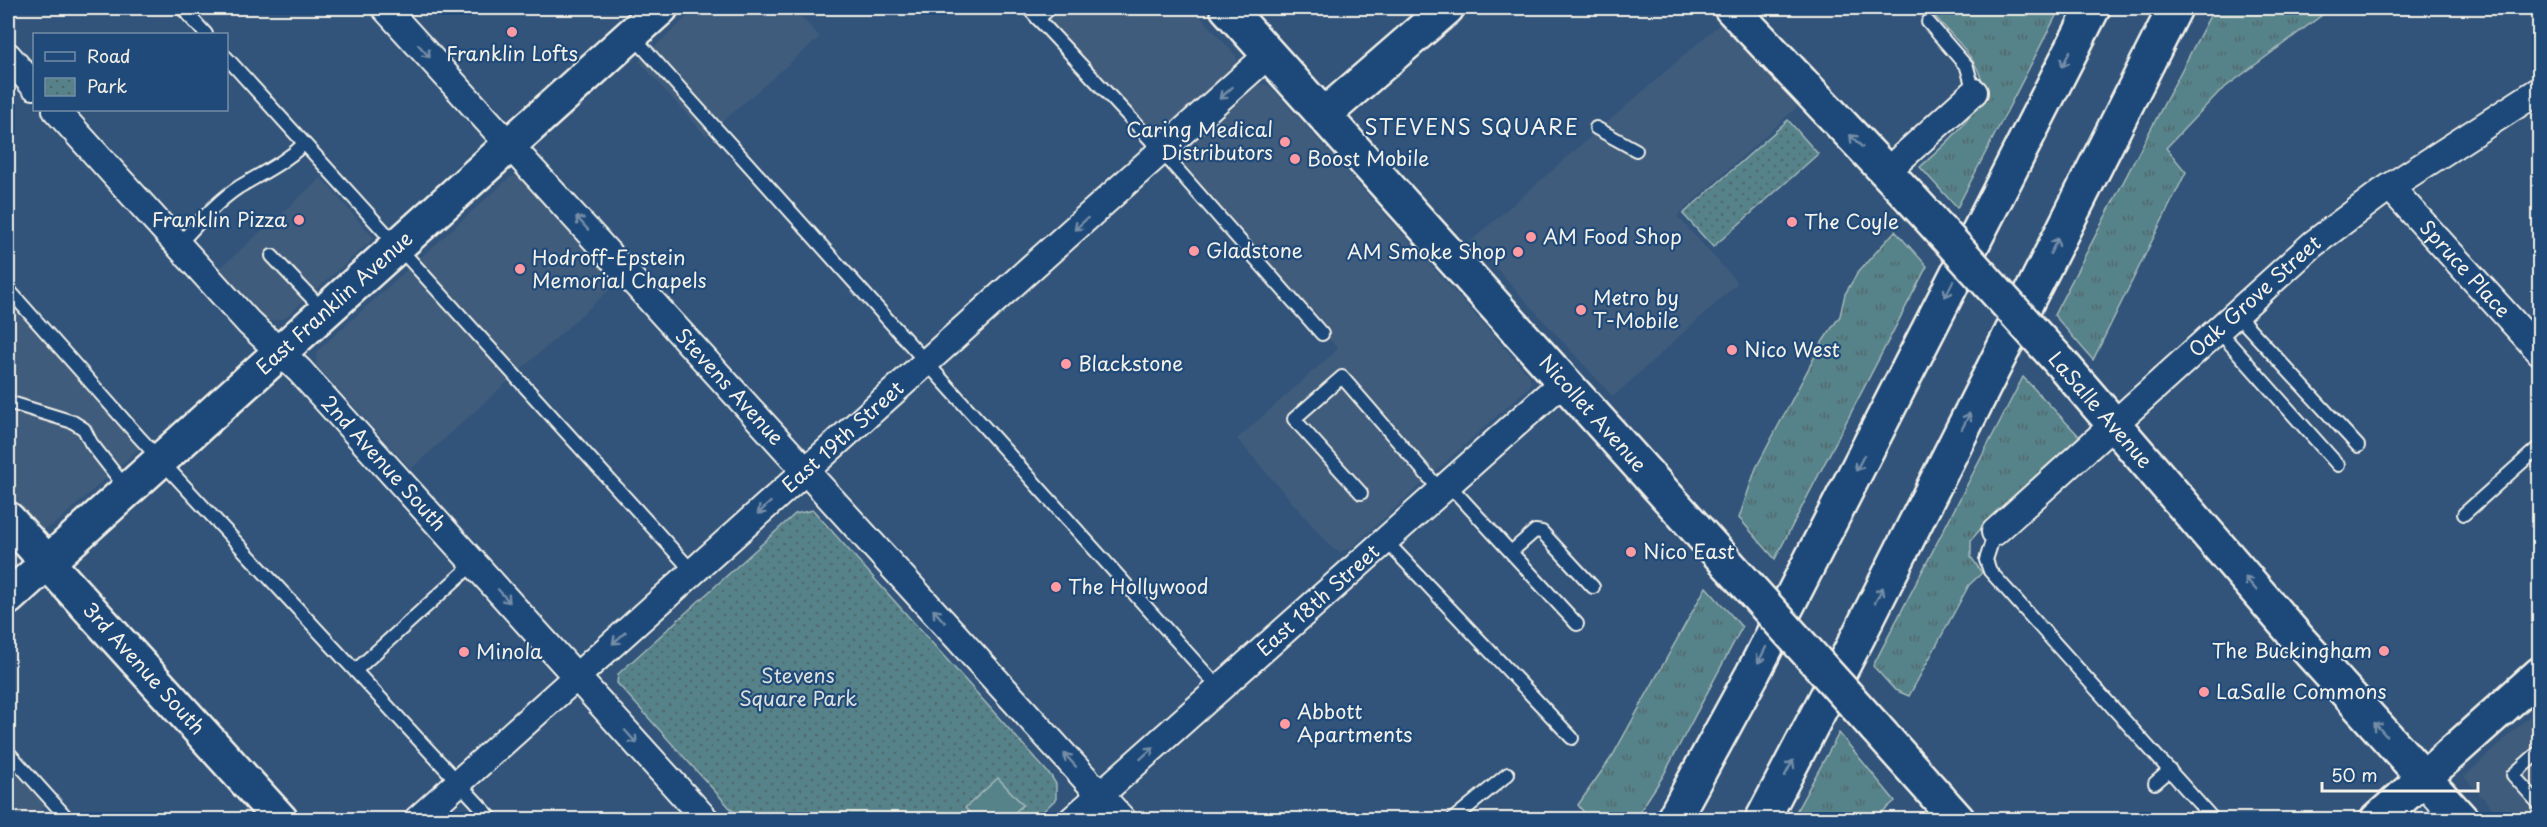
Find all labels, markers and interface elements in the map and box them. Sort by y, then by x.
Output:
marker: Franklin Lofts [505,25,519,39]
legend [33,33,228,111]
place label: Franklin Lofts [446,38,578,68]
text: Road [87,42,131,69]
one-way arrow [417,43,431,58]
one-way arrow [2060,50,2071,68]
text: Park [87,72,127,99]
one-way arrow [1219,86,1234,100]
district label: STEVENS SQUARE [1364,110,1580,142]
place label: Caring Medical Distributors [1126,114,1273,167]
one-way arrow [1848,133,1863,148]
marker: Caring Medical Distributors [1278,135,1292,149]
place label: Boost Mobile [1307,143,1429,173]
marker: Boost Mobile [1288,152,1302,166]
place label: Franklin Pizza [152,204,287,234]
place label: The Coyle [1804,206,1899,236]
marker: Franklin Pizza [292,213,306,227]
street label: Spruce Place [2413,213,2518,324]
marker: The Coyle [1785,215,1799,229]
one-way arrow [575,216,589,231]
one-way arrow [1074,217,1089,231]
place label: AM Food Shop [1543,221,1682,251]
street label: East Franklin Avenue [249,223,419,381]
street label: Oak Grove Street [2182,227,2327,364]
marker: AM Food Shop [1524,230,1538,244]
place label: Gladstone [1206,235,1303,265]
place label: AM Smoke Shop [1347,236,1506,266]
one-way arrow [2049,238,2060,256]
place label: Hodroff-Epstein Memorial Chapels [532,242,707,295]
marker: Gladstone [1187,244,1201,258]
marker: AM Smoke Shop [1511,245,1525,259]
marker: Hodroff-Epstein Memorial Chapels [513,262,527,276]
one-way arrow [1942,280,1954,298]
place label: Metro by T-Mobile [1593,282,1679,335]
marker: Metro by T-Mobile [1574,303,1588,317]
street label: Stevens Avenue [669,321,791,451]
place label: Nico West [1744,334,1840,364]
marker: Nico West [1725,343,1739,357]
street label: LaSalle Avenue [2042,344,2160,474]
place label: Blackstone [1078,348,1184,378]
street label: Nicollet Avenue [1532,348,1654,478]
marker: Blackstone [1059,357,1073,371]
street label: East 19th Street [775,373,910,499]
street label: 2nd Avenue South [315,388,454,537]
one-way arrow [1961,412,1973,430]
one-way arrow [1854,454,1866,471]
one-way arrow [757,501,772,515]
street label: East 18th Street [1249,536,1386,663]
place label: Nico East [1643,536,1735,566]
marker: Nico East [1624,545,1638,559]
place label: The Hollywood [1068,571,1209,601]
one-way arrow [2244,576,2257,592]
marker: The Hollywood [1049,580,1063,594]
one-way arrow [1874,586,1886,604]
one-way arrow [497,588,511,603]
street label: 3rd Avenue South [76,595,213,741]
one-way arrow [932,608,946,623]
one-way arrow [611,631,626,645]
place label: The Buckingham [2212,635,2372,665]
place label: Minola [476,636,543,666]
marker: The Buckingham [2377,644,2391,658]
marker: Minola [457,645,471,659]
one-way arrow [1756,646,1767,664]
park label: Stevens Square Park [739,660,857,713]
place label: LaSalle Commons [2216,676,2387,706]
marker: LaSalle Commons [2197,685,2211,699]
place label: Abbott Apartments [1297,696,1413,749]
marker: Abbott Apartments [1278,717,1292,731]
one-way arrow [2373,722,2387,737]
one-way arrow [624,729,638,744]
one-way arrow [1139,746,1155,759]
one-way arrow [1063,753,1077,768]
scale bar [2322,755,2478,793]
one-way arrow [1783,760,1795,777]
text: 50 m [2331,761,2378,788]

